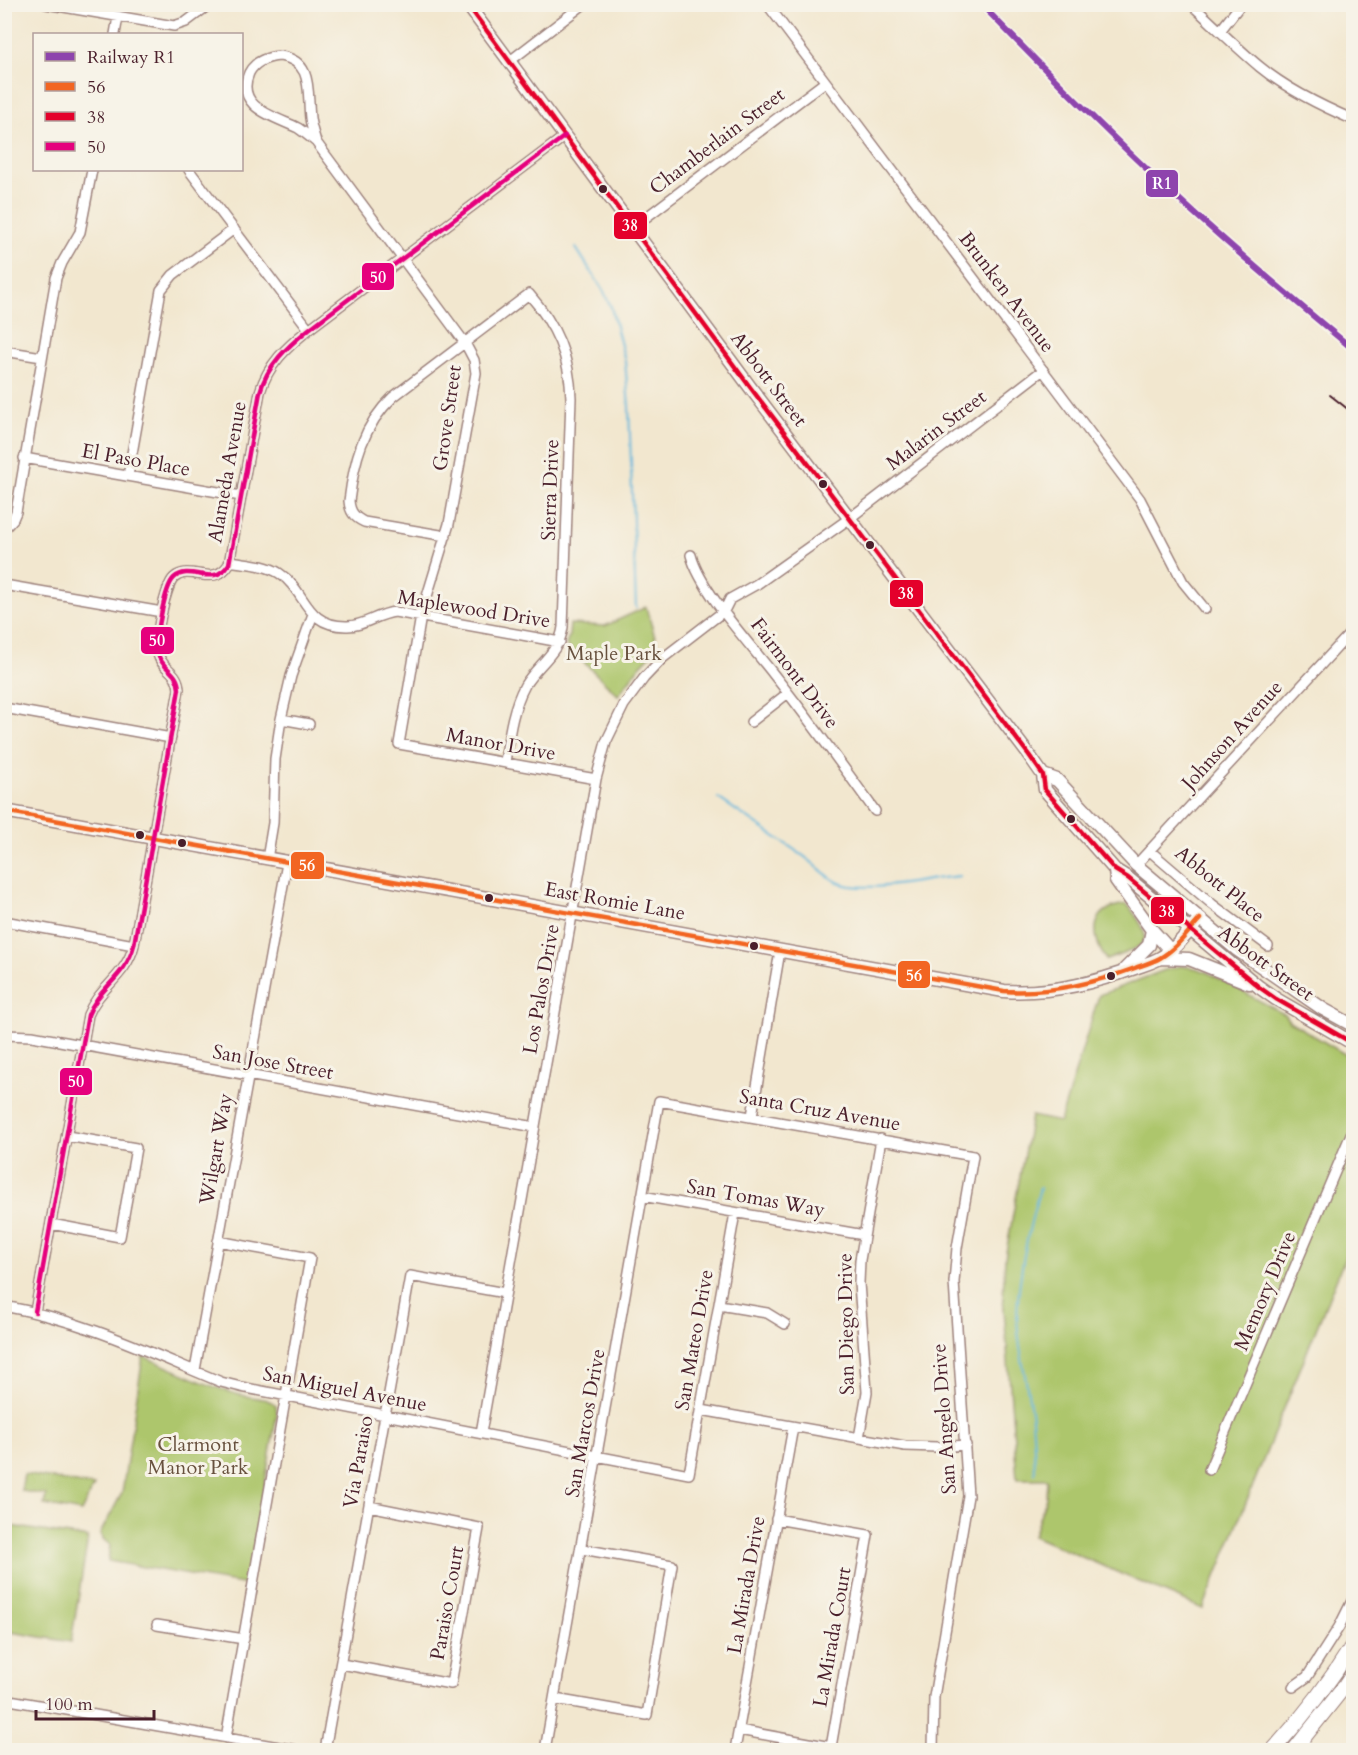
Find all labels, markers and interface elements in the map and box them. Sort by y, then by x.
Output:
legend [33,33,243,171]
text: Railway R1 [87,45,175,70]
text: 56 [87,75,105,100]
street label: Chamberlain Street [644,81,791,201]
text: 38 [87,105,105,130]
text: 50 [87,135,105,160]
line badge: R1 [1145,169,1179,198]
text: R1 [1152,173,1172,195]
unlabelled marker [597,183,609,195]
line badge: 38 [613,211,648,240]
text: 38 [622,215,638,237]
street label: Brunken Avenue [953,226,1061,358]
line badge: 50 [361,262,395,291]
text: 50 [370,267,386,289]
street label: Abbott Street [724,326,814,433]
street label: Grove Street [426,363,468,473]
street label: Malarin Street [880,383,992,477]
street label: Alameda Avenue [201,399,253,545]
street label: El Paso Place [80,437,192,483]
street label: Sierra Drive [535,439,565,541]
unlabelled marker [817,478,829,490]
unlabelled marker [864,539,876,551]
line badge: 38 [889,579,924,608]
text: 38 [898,583,914,605]
street label: Maplewood Drive [396,584,552,634]
street label: Fairmont Drive [744,612,846,734]
line badge: 50 [140,626,175,655]
text: 50 [149,630,165,652]
park label: Maple Park [566,640,662,667]
street label: Johnson Avenue [1173,674,1289,798]
street label: Manor Drive [444,721,558,767]
unlabelled marker [1065,813,1077,825]
unlabelled marker [134,829,146,841]
unlabelled marker [176,837,188,849]
street label: Abbott Place [1169,839,1271,929]
line badge: 56 [290,851,325,880]
text: 56 [299,855,315,877]
street label: East Romie Lane [543,875,687,927]
unlabelled marker [483,892,495,904]
line badge: 38 [1150,896,1185,925]
text: 38 [1159,901,1175,923]
street label: Abbott Street [1213,919,1320,1007]
street label: Los Palos Drive [516,922,566,1056]
unlabelled marker [748,940,760,952]
line badge: 56 [897,960,931,989]
text: 56 [906,965,922,987]
unlabelled marker [1105,970,1117,982]
street label: San Jose Street [210,1038,336,1086]
line badge: 50 [59,1067,93,1096]
text: 50 [68,1071,84,1093]
street label: Santa Cruz Avenue [737,1083,903,1137]
street label: Wilgart Way [193,1091,239,1208]
street label: San Tomas Way [685,1173,828,1224]
street label: Memory Drive [1228,1227,1302,1355]
street label: San Diego Drive [831,1253,861,1395]
street label: San Mateo Drive [668,1267,720,1413]
street label: San Angelo Drive [925,1343,963,1495]
street label: San Marcos Drive [559,1347,611,1499]
street label: San Miguel Avenue [261,1360,429,1418]
street label: Via Paraiso [337,1413,379,1511]
park label: Clarmont Manor Park [148,1431,249,1481]
street label: La Mirada Drive [721,1514,771,1656]
street label: Paraiso Court [424,1543,470,1662]
street label: La Mirada Court [806,1564,858,1709]
scale bar [36,1683,154,1721]
text: 100 m [45,1692,93,1717]

